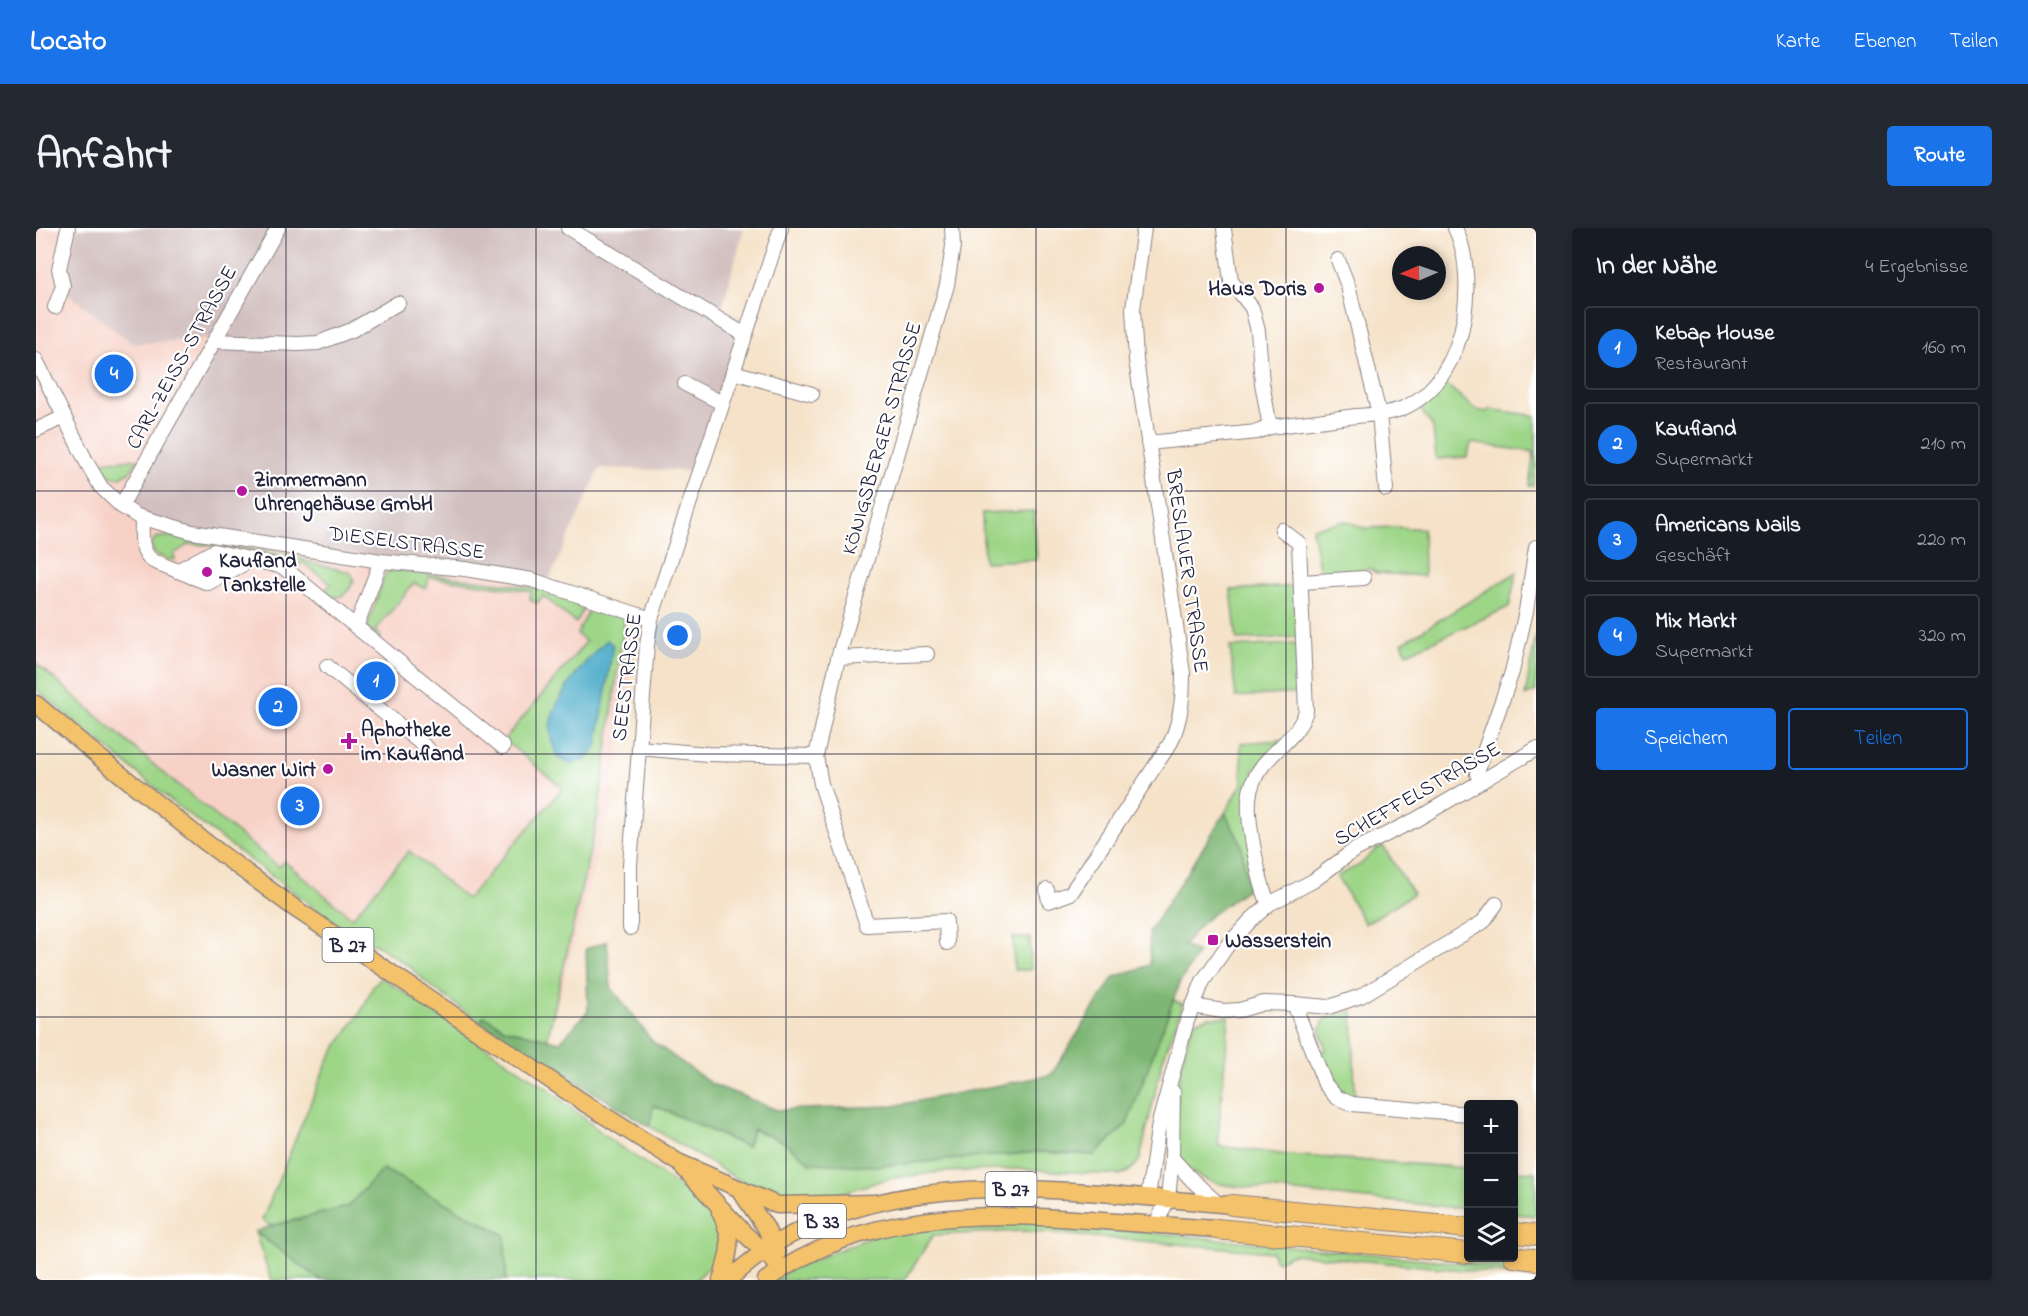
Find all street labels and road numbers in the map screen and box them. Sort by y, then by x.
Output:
street label: CARL-ZEISS-STRASSE [120,261,246,455]
street label: KÖNIGSBERGER STRASSE [835,319,931,558]
street label: BRESLAUER STRASSE [1157,467,1215,675]
street label: DIESELSTRASSE [326,519,486,568]
street label: SEESTRASSE [605,612,651,743]
street label: SCHEFFELSTRASSE [1329,735,1507,855]
road number: B 27 [322,928,374,962]
road number: B 27 [986,1172,1036,1206]
road number: B 33 [798,1204,846,1238]

